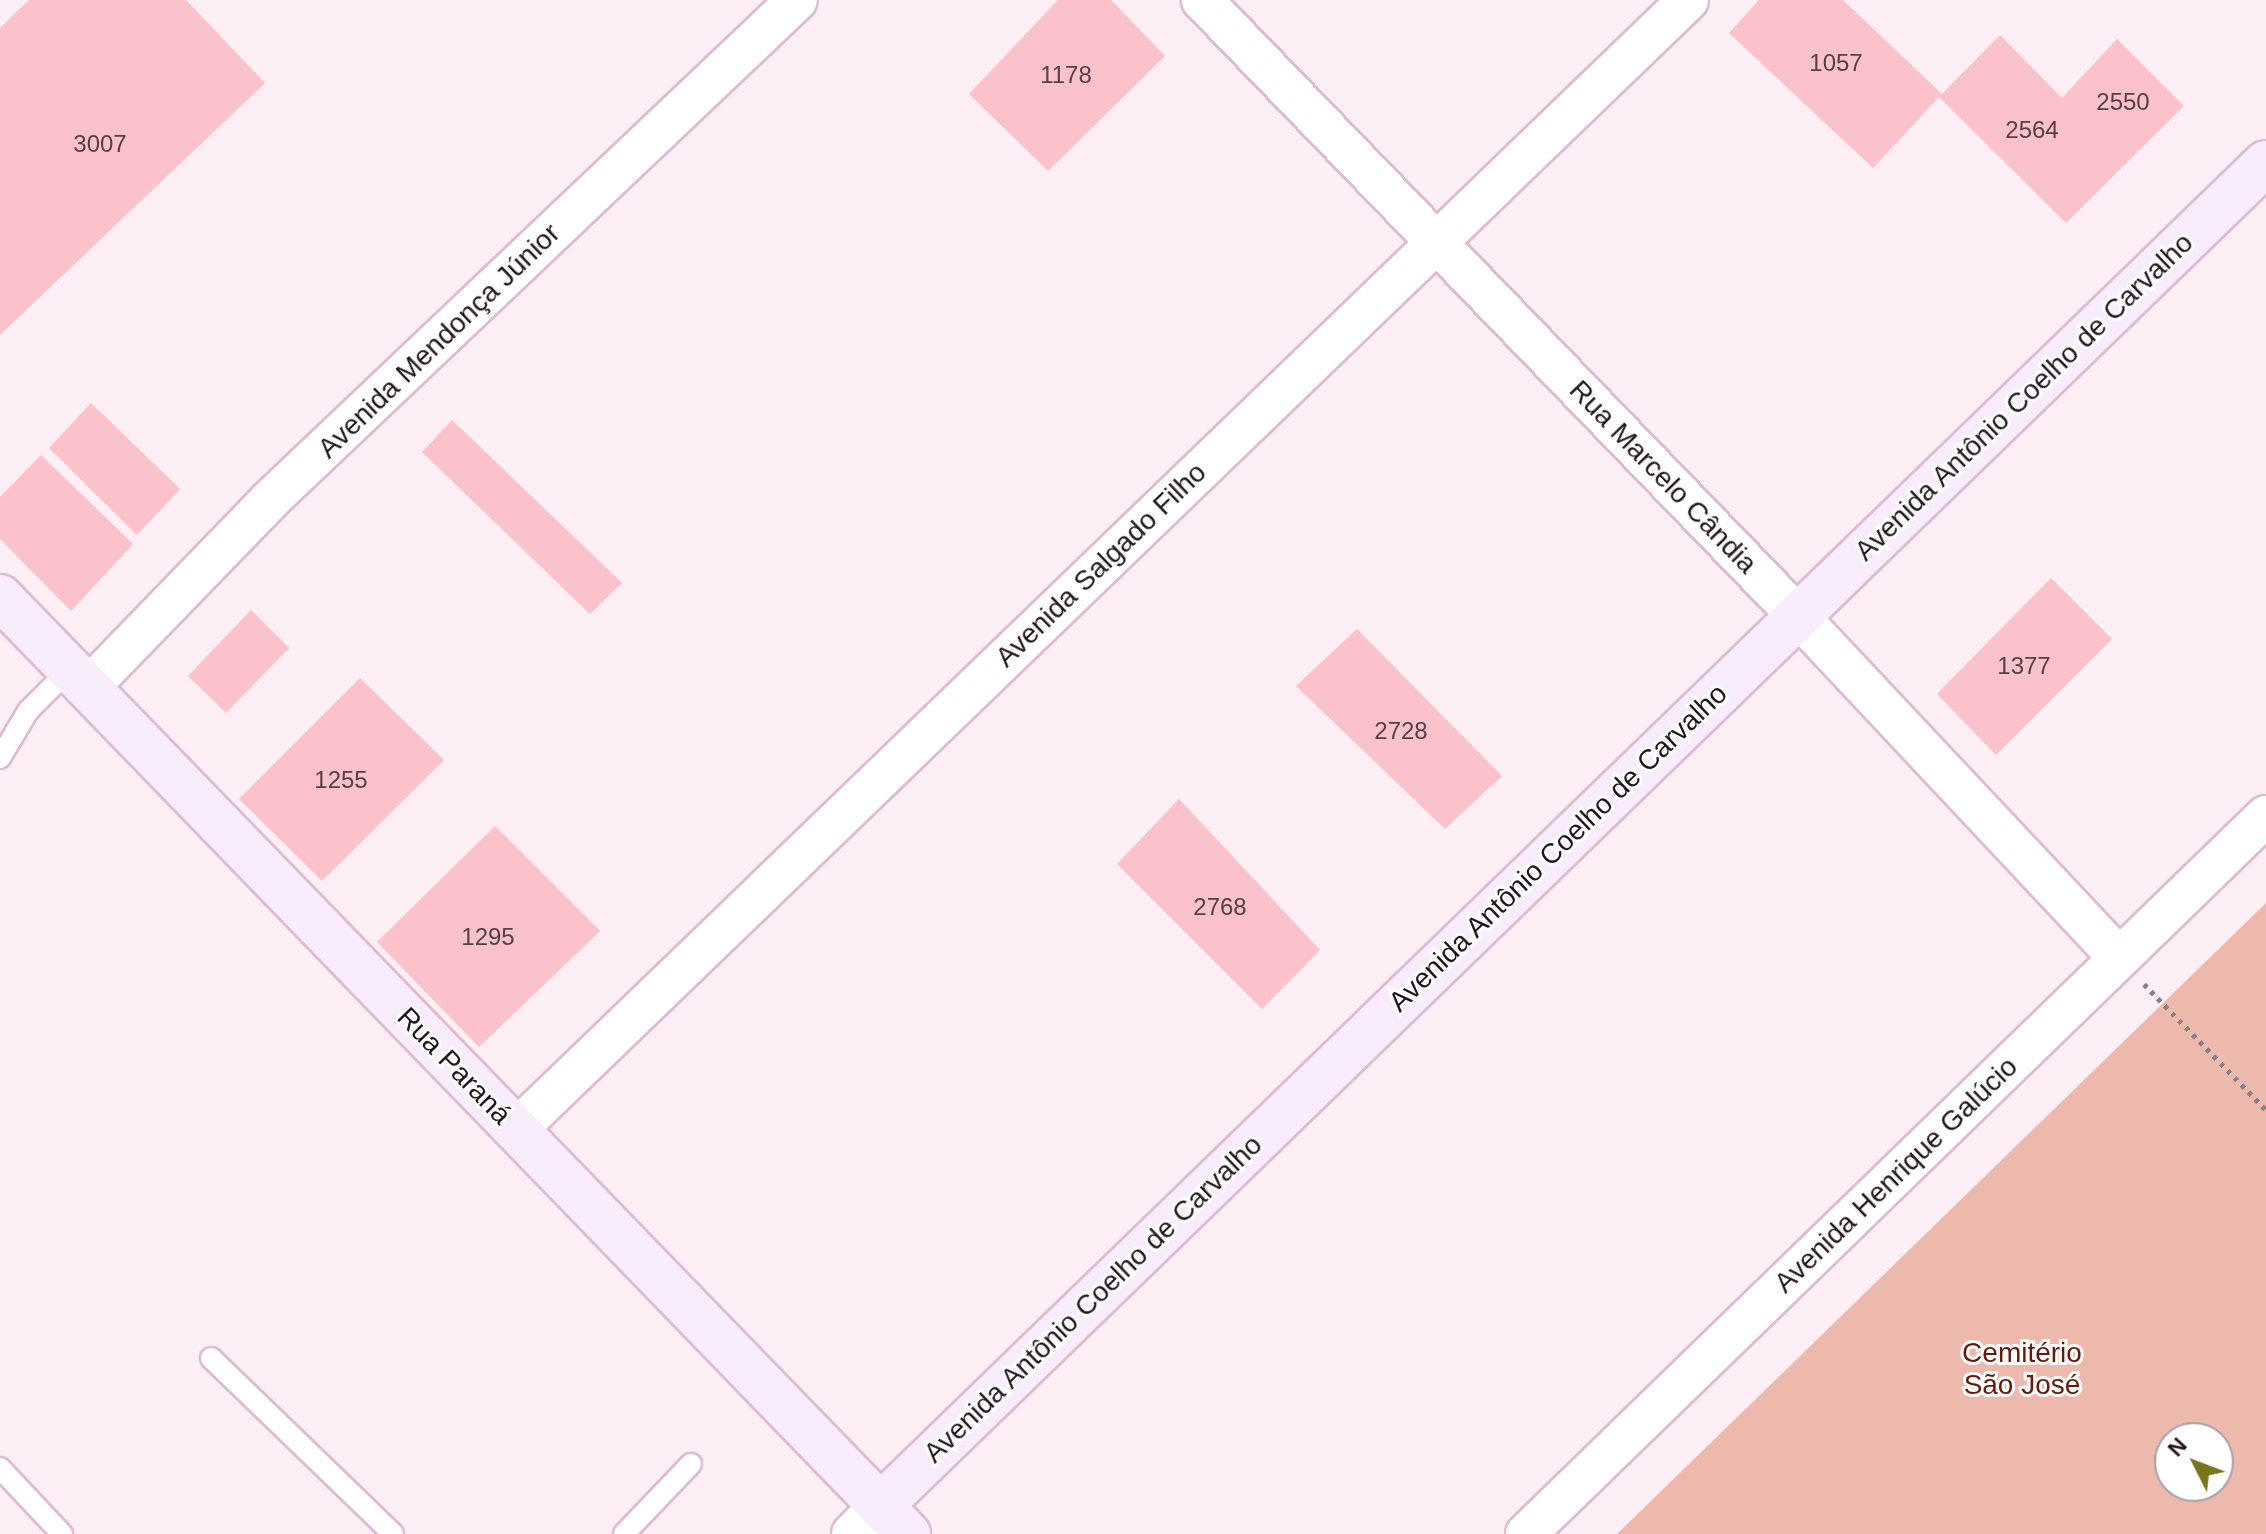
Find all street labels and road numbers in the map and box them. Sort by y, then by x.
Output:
street label: Avenida Mendonça Júnior [311,217,567,465]
street label: Avenida Antônio Coelho de Carvalho [1847,226,2201,568]
street label: Rua Marcelo Cândia [1562,374,1764,580]
street label: Avenida Salgado Filho [989,456,1213,674]
street label: Avenida Antônio Coelho de Carvalho [1381,677,1735,1019]
street label: Rua Paraná [390,1001,518,1131]
street label: Avenida Henrique Galúcio [1768,1050,2024,1300]
street label: Avenida Antônio Coelho de Carvalho [916,1128,1270,1470]

